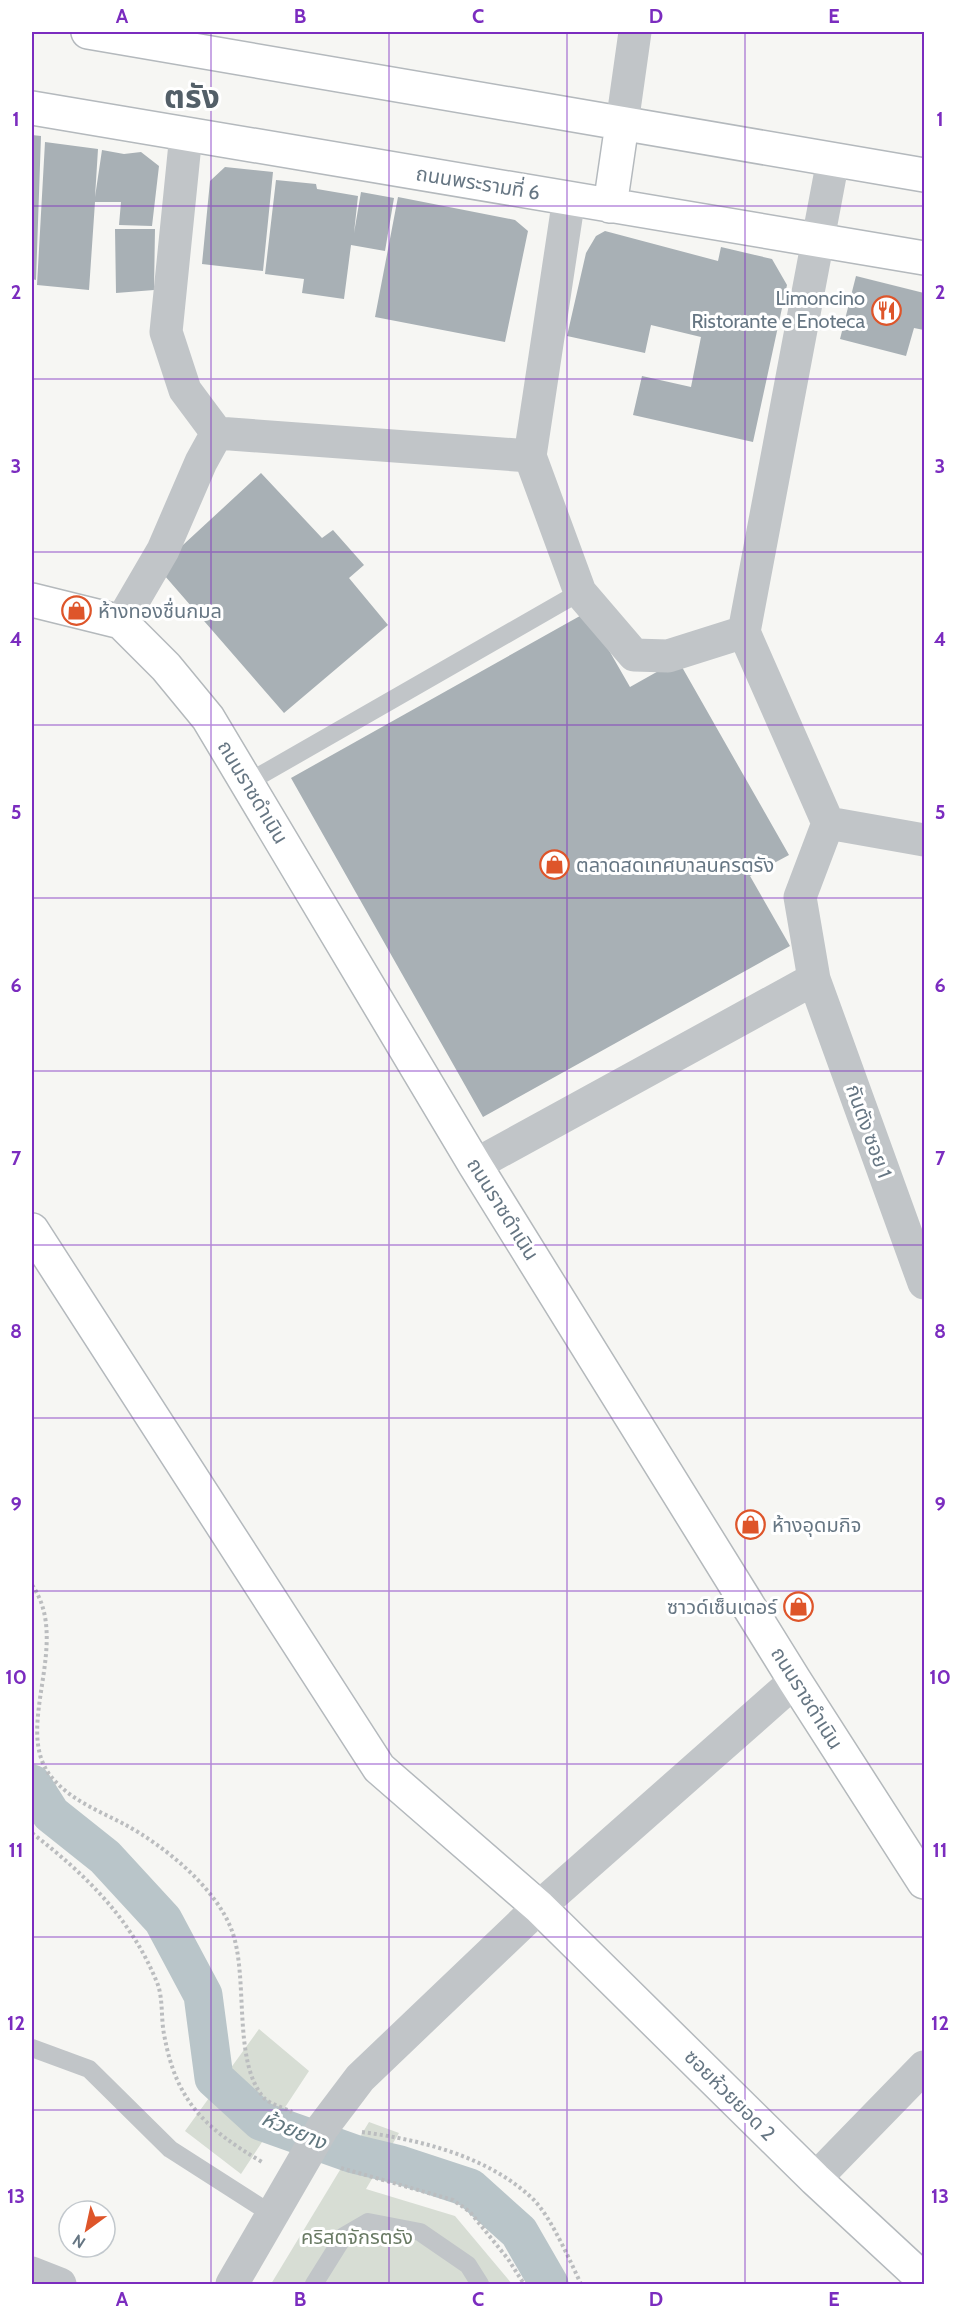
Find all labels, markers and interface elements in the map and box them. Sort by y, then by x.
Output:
text: A [116,4,129,28]
text: B [294,4,306,28]
text: C [472,4,484,28]
text: D [649,4,663,28]
text: E [828,4,840,28]
district label: ตรัง [164,77,220,116]
text: 1 [12,107,20,131]
text: 1 [936,107,944,131]
street label: ถนนพระรามที่ 6 [414,159,542,205]
text: 2 [11,280,21,304]
text: 2 [935,280,945,304]
place label: Limoncino Ristorante e Enoteca [691,286,865,333]
restaurant icon: Limoncino Ristorante e Enoteca [870,294,902,326]
text: 3 [11,454,21,478]
text: 3 [935,454,945,478]
shop icon: ห้างทองชื่นกมล [61,595,93,627]
place label: ห้างทองชื่นกมล [98,597,222,623]
text: 4 [10,627,22,651]
text: 4 [934,627,946,651]
street label: ถนนราชดำเนิน [213,736,293,848]
text: 5 [11,800,21,824]
text: 5 [935,800,945,824]
shop icon: ตลาดสดเทศบาลนครตรัง [539,849,571,881]
place label: ตลาดสดเทศบาลนครตรัง [576,853,774,877]
text: 6 [10,973,22,997]
text: 6 [934,973,946,997]
street label: กันตัง ซอย 1 [841,1081,897,1181]
text: 7 [11,1146,22,1170]
text: 7 [935,1146,946,1170]
street label: ถนนราชดำเนิน [462,1153,544,1265]
text: 8 [10,1319,22,1343]
text: 8 [934,1319,946,1343]
text: 9 [10,1492,22,1516]
text: 9 [934,1492,946,1516]
shop icon: ห้างอุดมกิจ [735,1509,767,1541]
place label: ห้างอุดมกิจ [772,1513,861,1537]
shop icon: ซาวด์เซ็นเตอร์ [782,1591,814,1623]
place label: ซาวด์เซ็นเตอร์ [667,1595,778,1619]
street label: ถนนราชดำเนิน [766,1642,848,1754]
text: 10 [5,1665,27,1689]
text: 10 [929,1665,951,1689]
text: 11 [9,1838,23,1862]
text: 11 [933,1838,947,1862]
text: 12 [7,2011,25,2035]
text: 12 [931,2011,949,2035]
street label: ซอยห้วยยอด 2 [680,2045,780,2145]
water label: ห้วยยาง [258,2105,331,2155]
text: 13 [7,2184,25,2208]
text: 13 [931,2184,949,2208]
north arrow [57,2199,117,2259]
park label: คริสตจักรตรัง [301,2225,413,2249]
text: N [69,2230,89,2252]
text: A [116,2287,129,2311]
text: B [294,2287,306,2311]
text: C [472,2287,484,2311]
text: D [649,2287,663,2311]
text: E [828,2287,840,2311]

